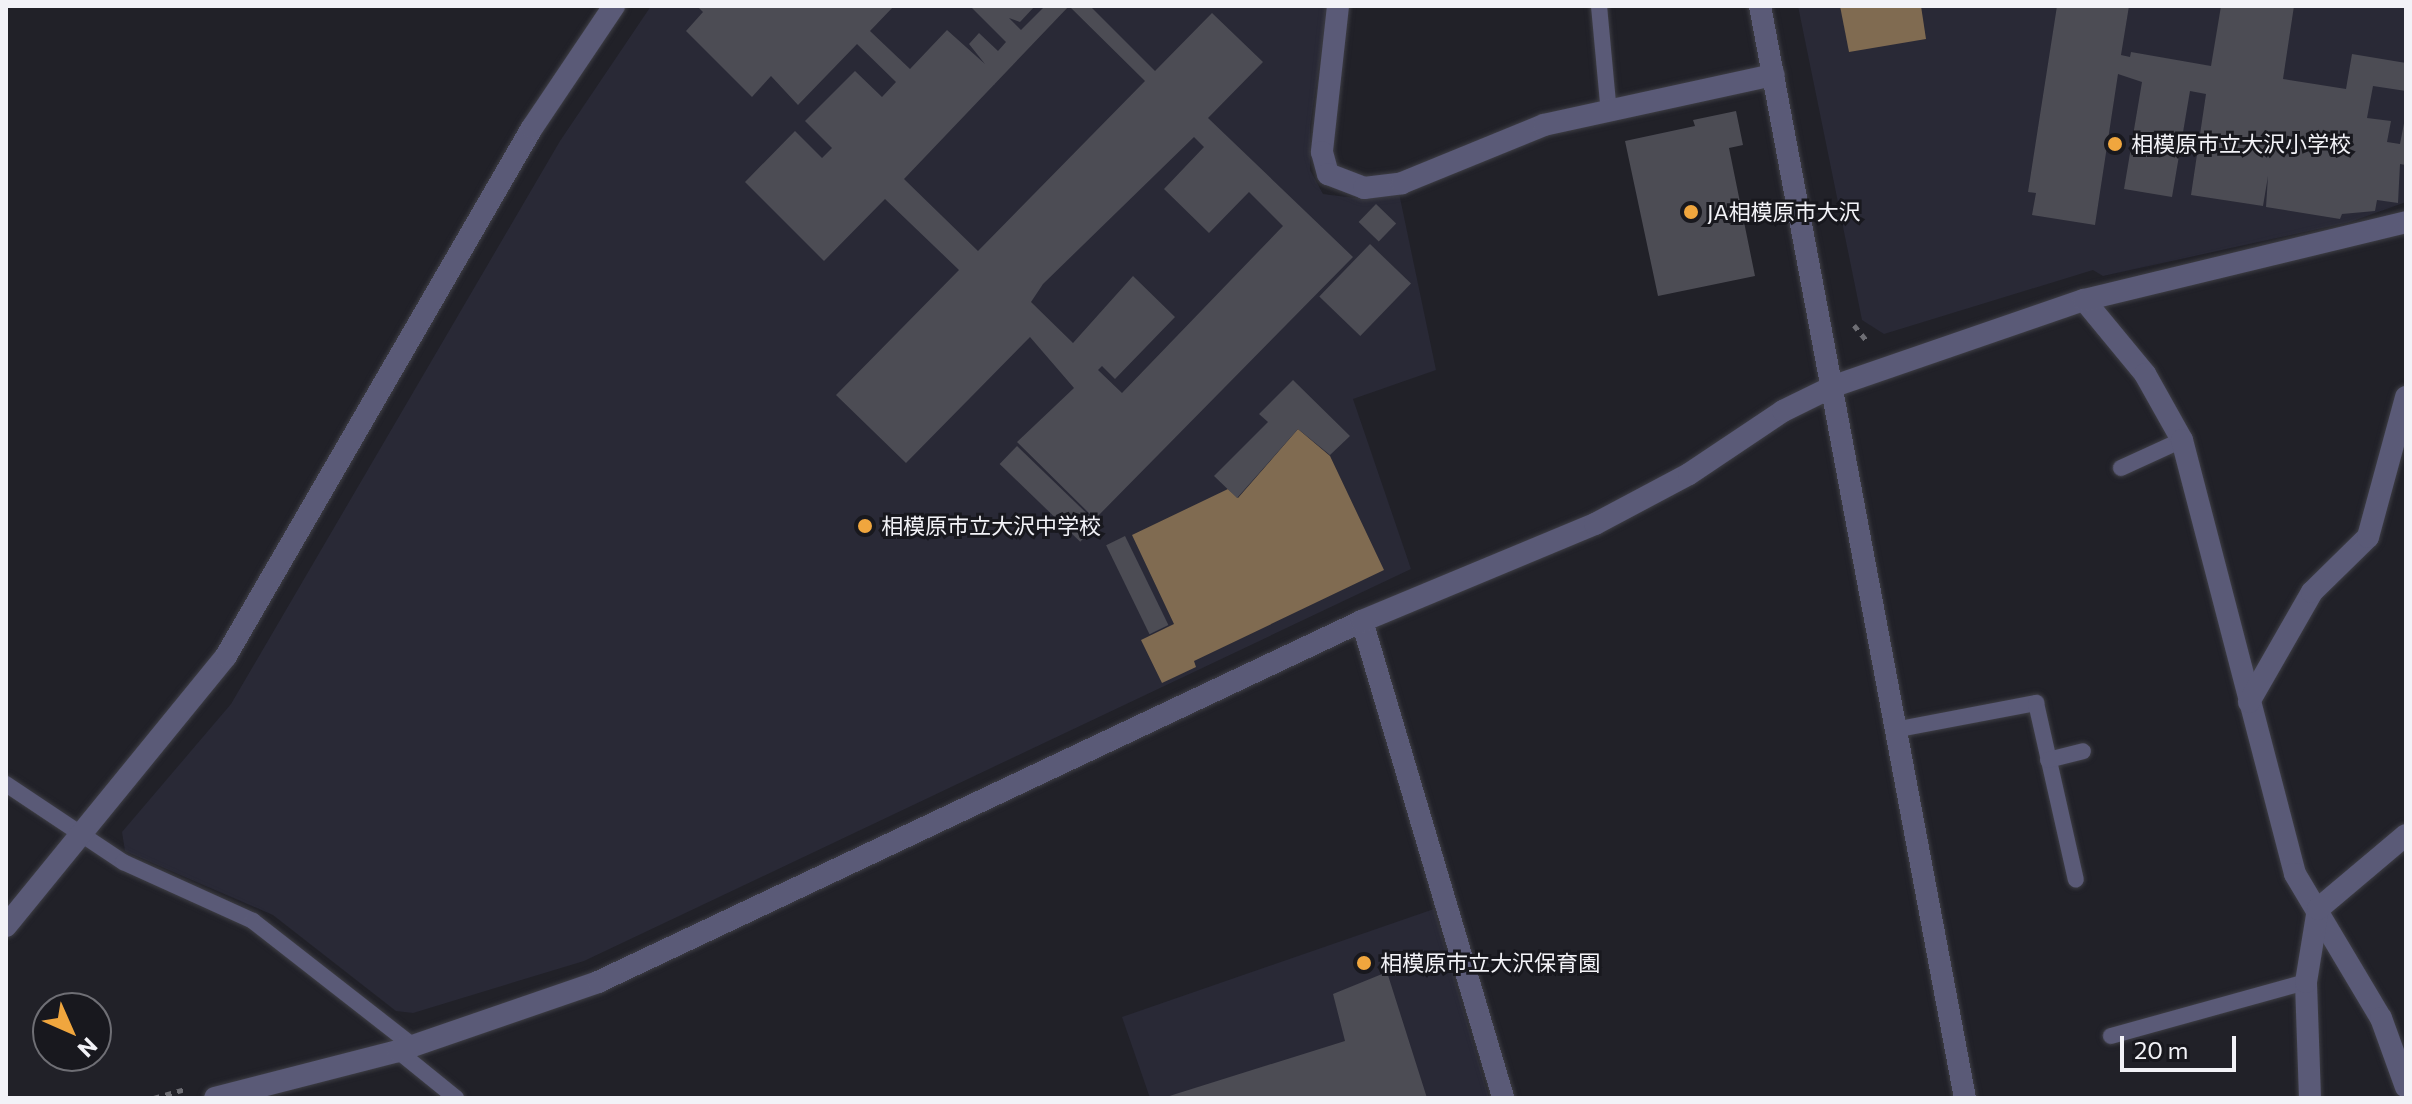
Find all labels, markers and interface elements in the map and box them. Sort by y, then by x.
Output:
place label: 相模原市立大沢小学校 [2131,131,2351,157]
marker: 相模原市立大沢小学校 [2106,135,2124,153]
place label: JA相模原市大沢 [1707,199,1861,225]
marker: JA相模原市大沢 [1682,203,1700,221]
place label: 相模原市立大沢中学校 [881,513,1101,539]
marker: 相模原市立大沢中学校 [856,517,874,535]
place label: 相模原市立大沢保育園 [1380,950,1600,976]
marker: 相模原市立大沢保育園 [1355,954,1373,972]
north arrow [32,992,112,1072]
scale bar [2124,1020,2240,1070]
text: N [73,1033,103,1063]
text: 20 m [2134,1035,2188,1064]

